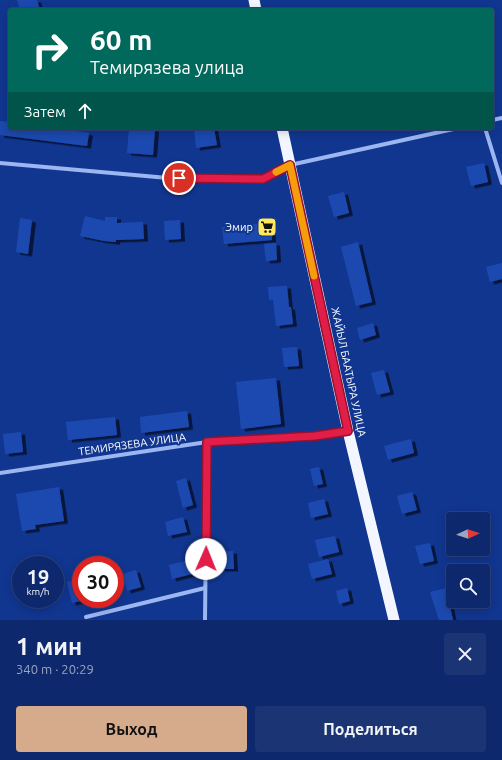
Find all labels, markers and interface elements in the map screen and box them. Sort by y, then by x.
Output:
icon: right [24,24,76,76]
text: 60 m [90,24,152,55]
text: Темирязева улица [90,57,244,77]
icon: ahead [74,100,96,122]
text: Затем [24,103,66,120]
pin [162,161,196,195]
icon: arrive [168,167,190,189]
supermarket icon: Эмир [256,216,278,238]
place label: Эмир [225,221,253,233]
street label: ЖАЙЫЛ БААТЫРА УЛИЦА [329,306,369,439]
street label: ТЕМИРЯЗЕВА УЛИЦА [77,430,187,457]
north arrow [446,512,490,556]
map controls [446,512,490,608]
position arrow [185,538,227,580]
speed limit sign: 30 [72,556,124,608]
button: search [446,564,490,608]
text: 19 [27,565,49,588]
text: km/h [26,586,50,597]
text: 1 мин [16,633,82,660]
button: close [444,633,486,675]
text: 340 m · 20:29 [16,662,94,676]
button: Выход [16,706,247,752]
button: Поделиться [255,706,486,752]

